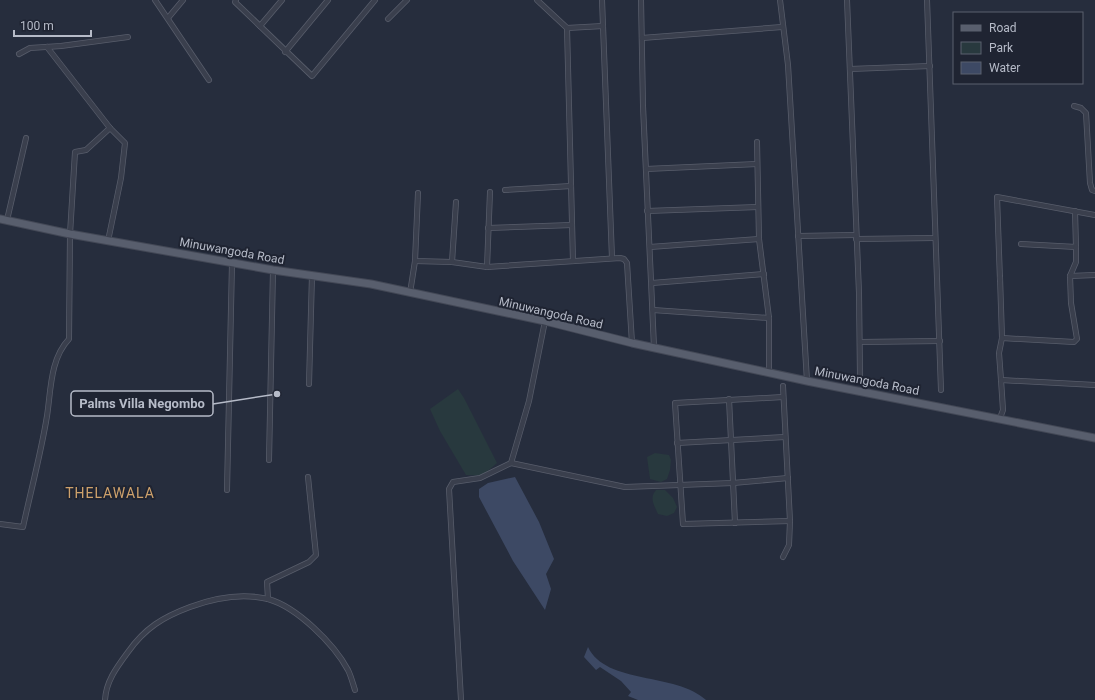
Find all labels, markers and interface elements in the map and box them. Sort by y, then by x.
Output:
scale bar [14,12,91,38]
legend [953,12,1083,84]
text: 100 m [20,19,54,33]
text: Road [989,21,1017,35]
text: Park [989,41,1014,55]
text: Water [989,61,1020,75]
street label: Minuwangoda Road [178,235,286,267]
street label: Minuwangoda Road [498,294,604,332]
street label: Minuwangoda Road [814,364,920,398]
callout: Palms Villa Negombo [71,391,213,416]
text: Palms Villa Negombo [79,396,205,411]
district label: THELAWALA [65,485,155,501]

